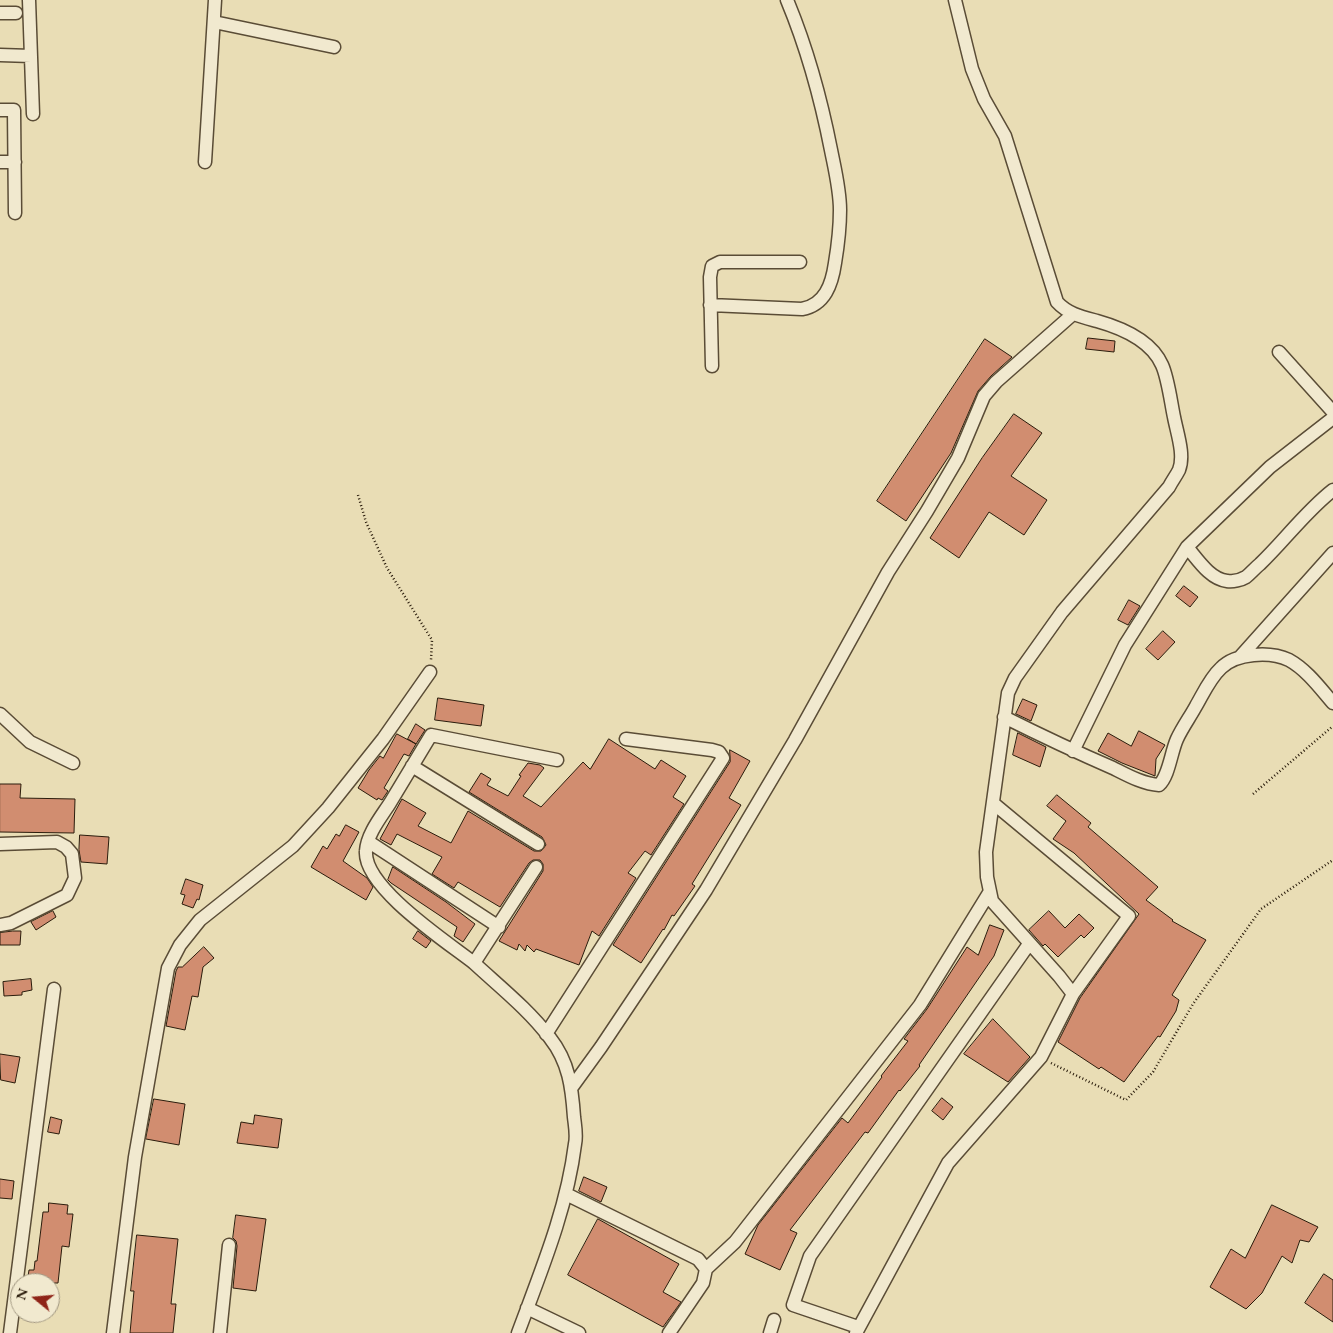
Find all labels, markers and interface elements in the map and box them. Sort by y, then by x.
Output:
north arrow [10,1273,60,1323]
text: N [11,1286,32,1302]

